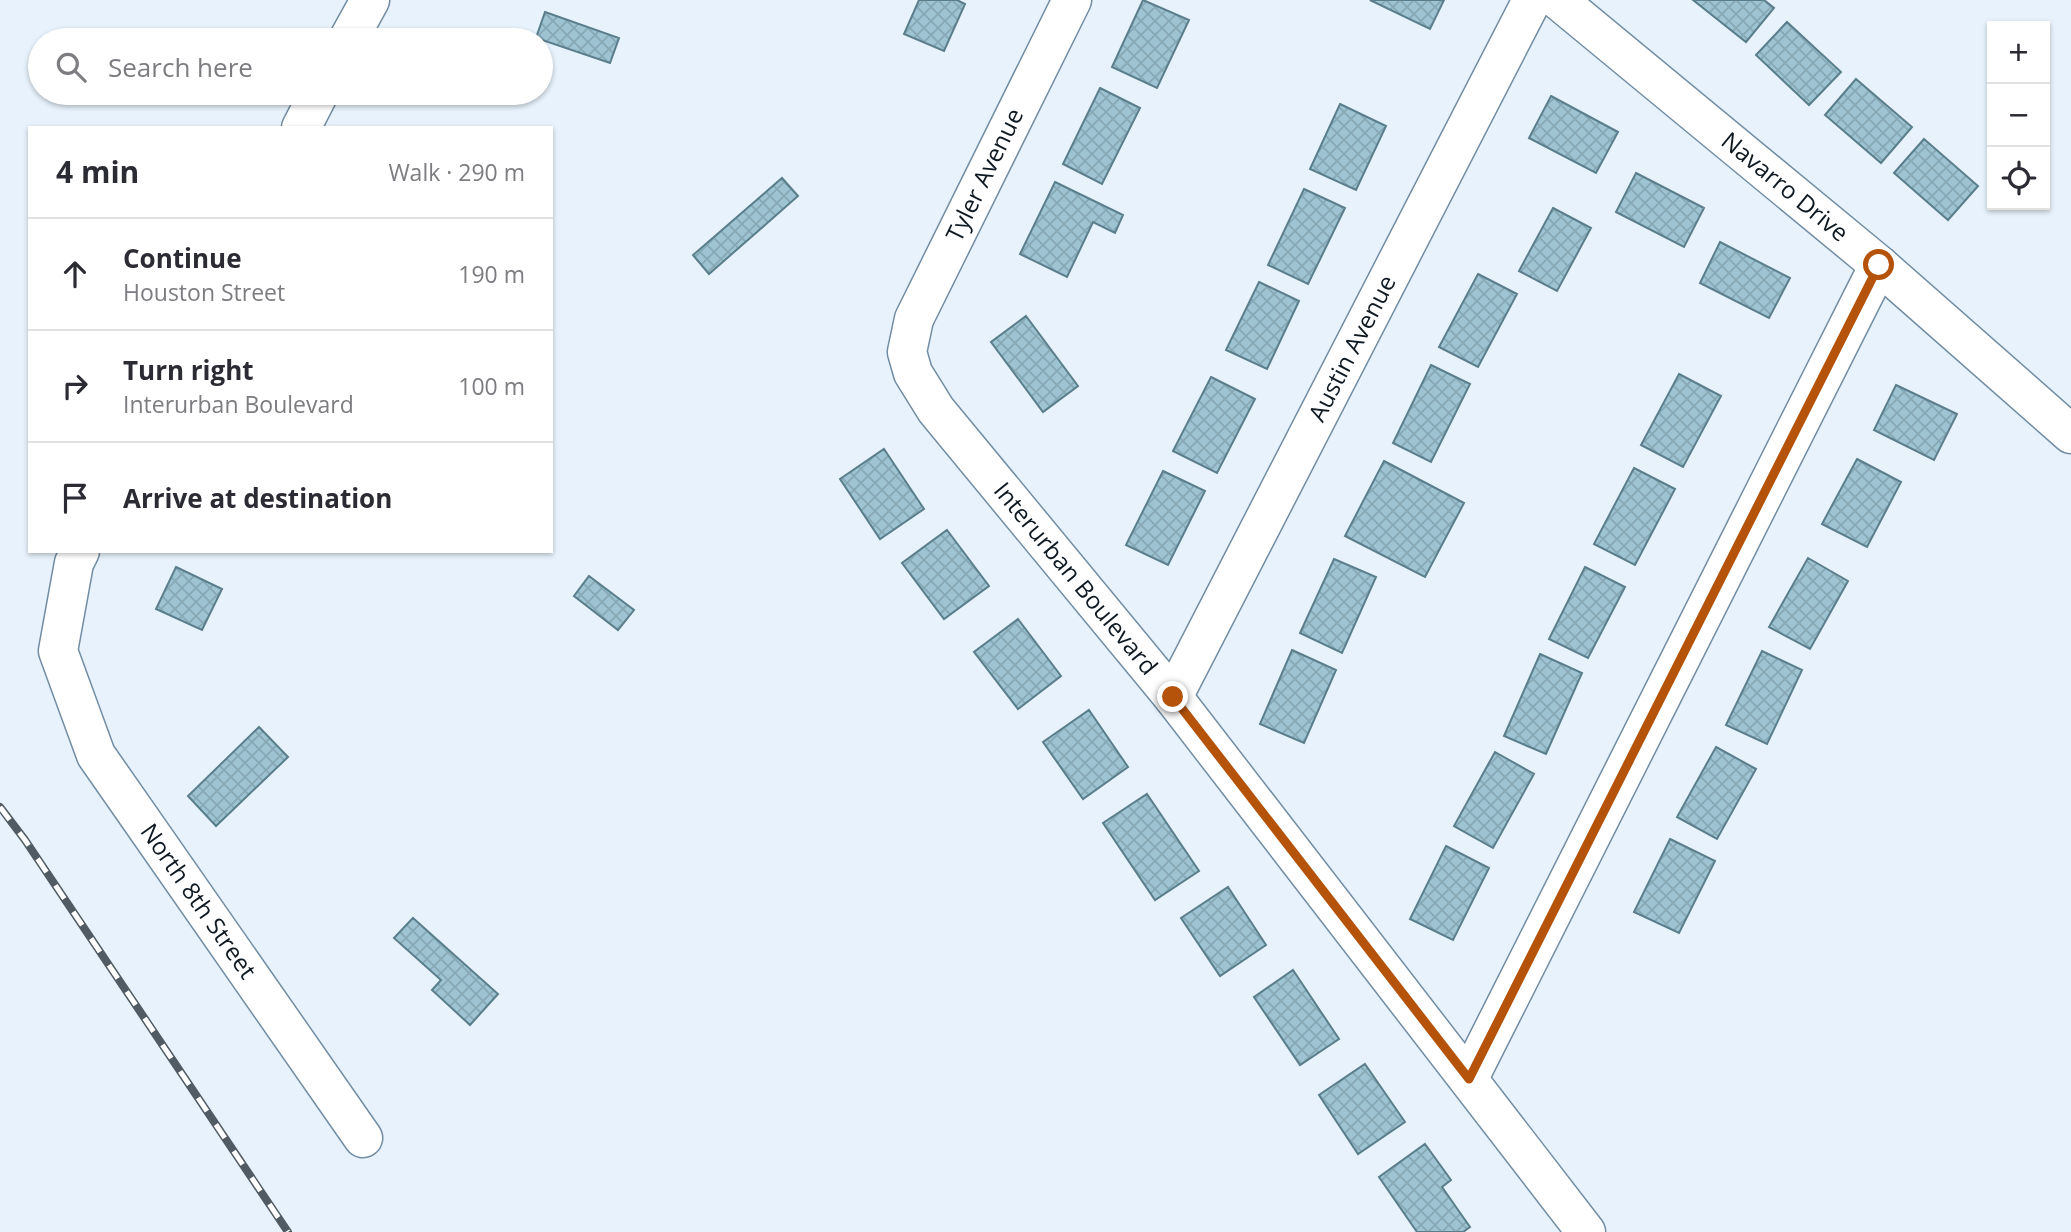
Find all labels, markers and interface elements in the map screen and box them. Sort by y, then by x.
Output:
map controls [1987,21,2050,210]
button: + [1987,21,2050,84]
search box [28,28,553,105]
icon: search [52,48,90,86]
text: Search here [108,49,253,85]
button: − [1987,84,2050,147]
street label: Tyler Avenue [937,102,1030,246]
street label: Navarro Drive [1715,124,1856,248]
button: locate [1987,147,2050,210]
text: 4 min [56,151,139,192]
text: Walk · 290 m [388,156,525,188]
text: Continue [123,240,242,276]
route start [1863,249,1894,280]
icon: ahead [56,255,94,293]
text: 190 m [458,258,525,290]
street label: Austin Avenue [1300,269,1403,427]
text: Houston Street [123,276,285,308]
text: Turn right [123,352,254,388]
icon: right [56,367,94,405]
text: 100 m [458,370,525,402]
text: Interurban Boulevard [123,388,354,420]
street label: Interurban Boulevard [987,474,1166,681]
icon: arrive [56,479,94,517]
text: Arrive at destination [123,480,392,516]
route end [1157,681,1188,712]
street label: North 8th Street [134,816,265,985]

